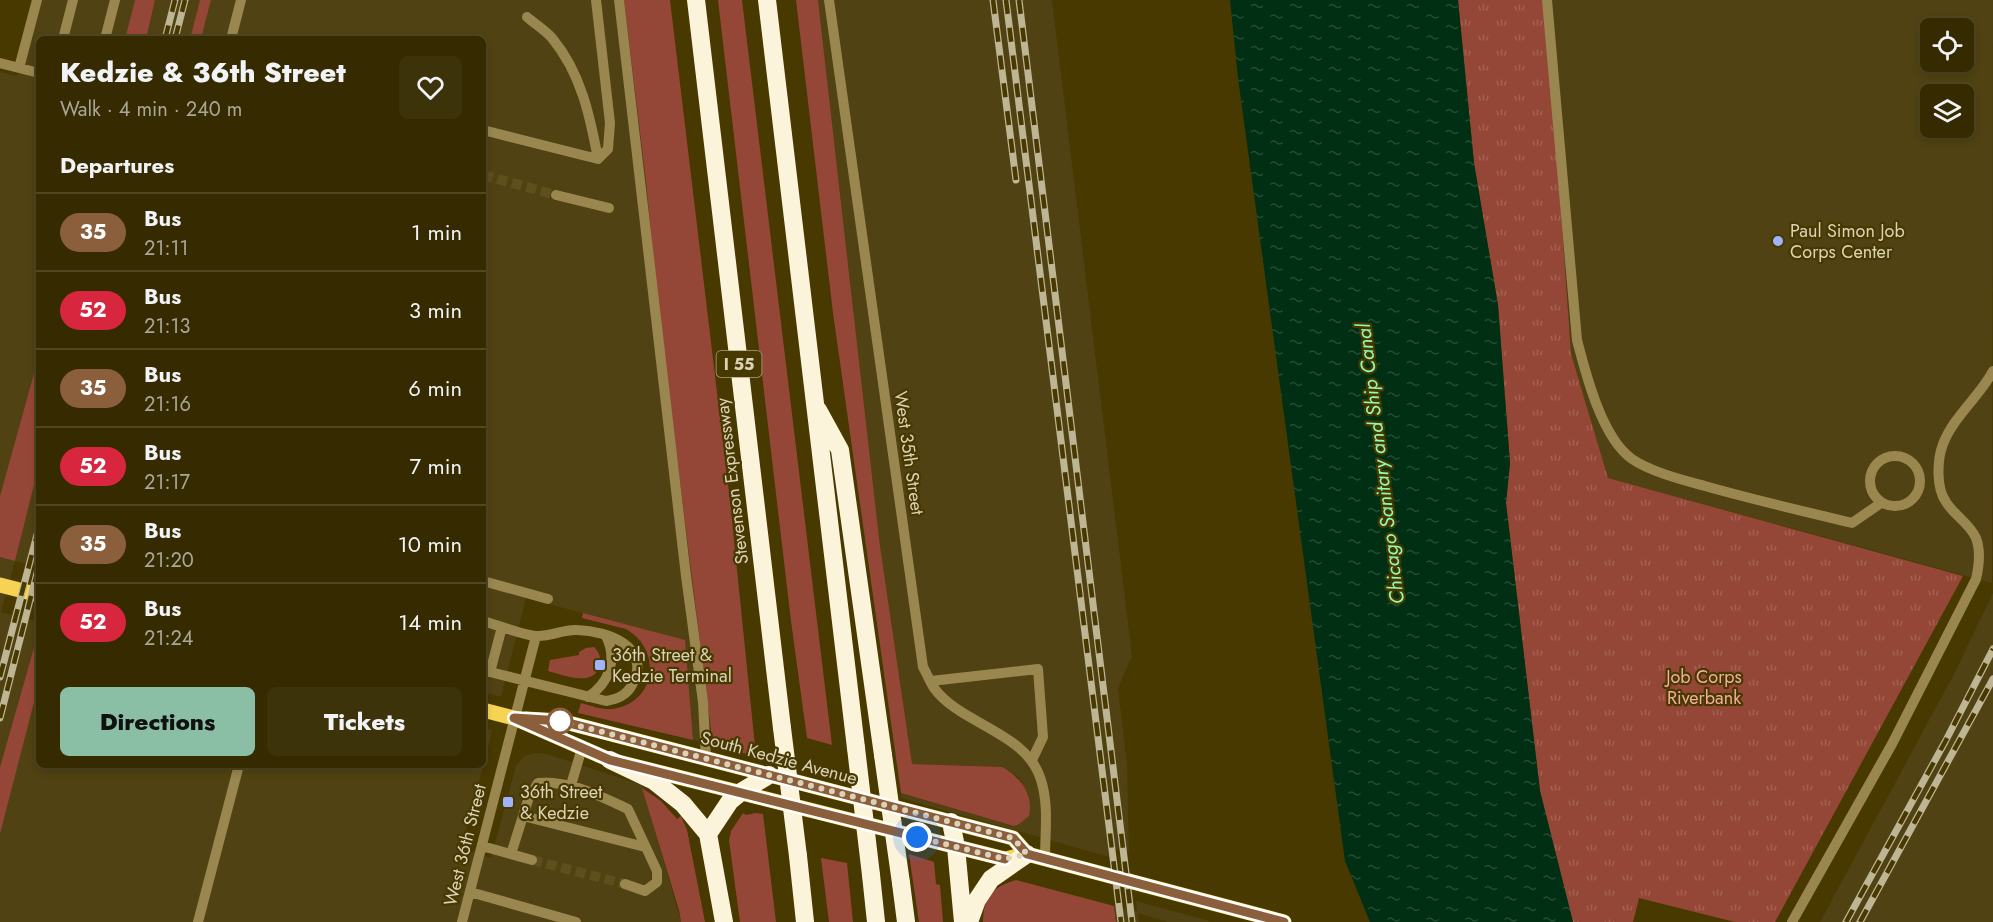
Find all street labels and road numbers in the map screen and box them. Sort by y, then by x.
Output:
road number: I 55 [716,351,762,377]
street label: West 35th Street [887,389,931,517]
street label: Stevenson Expressway [709,396,755,566]
street label: South Kedzie Avenue [698,725,860,791]
street label: West 36th Street [437,781,493,909]

